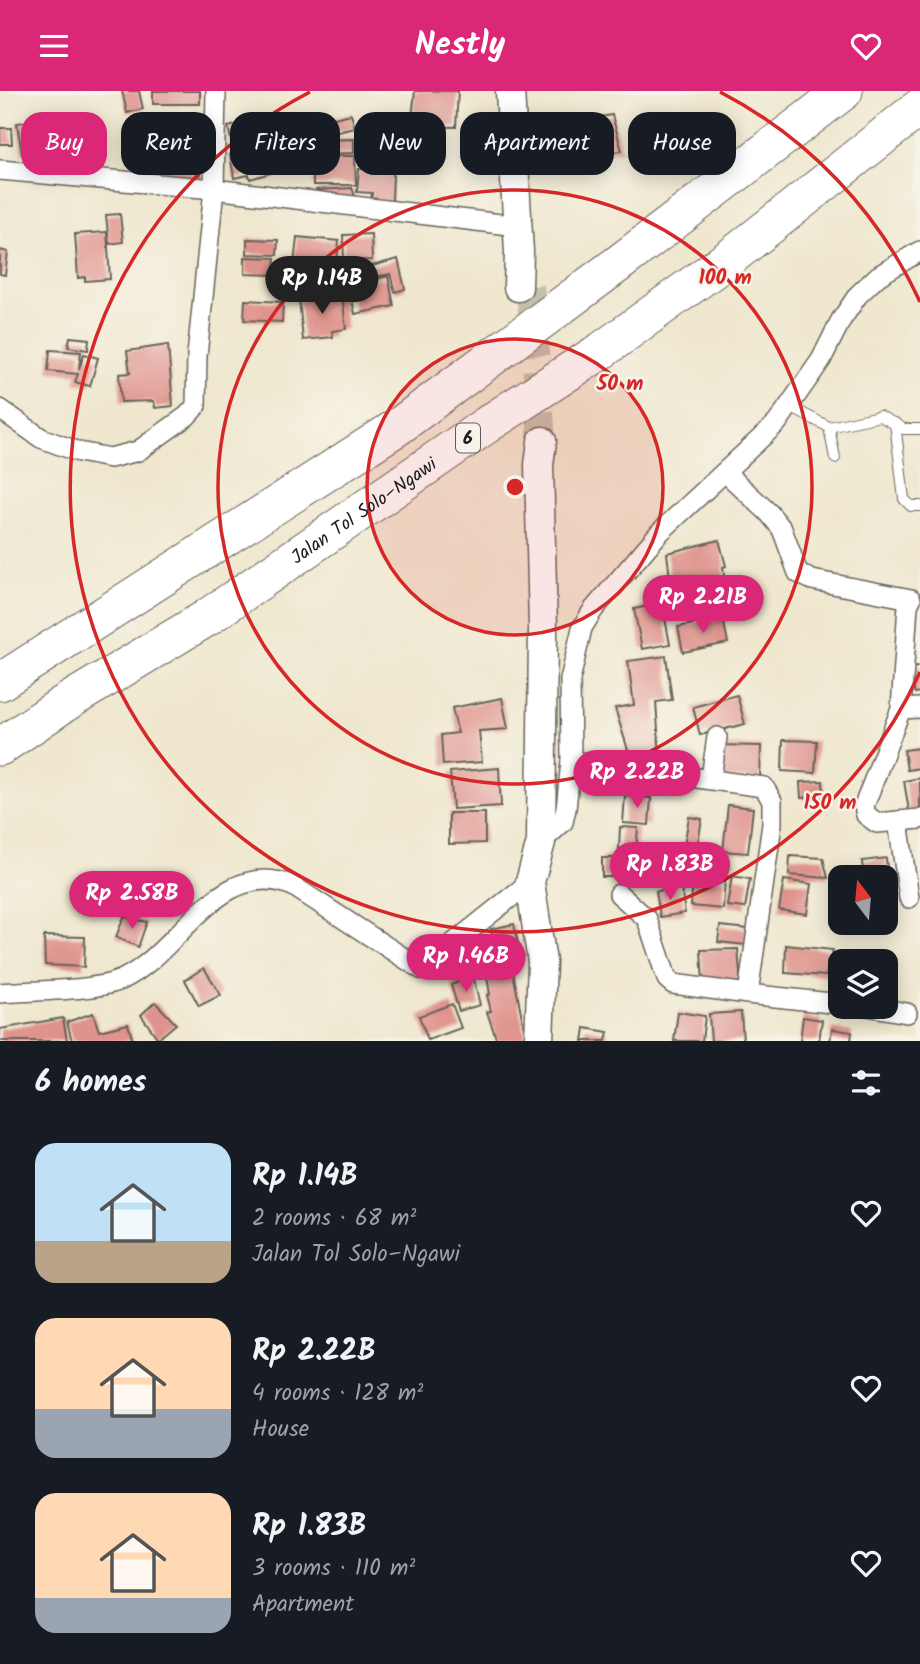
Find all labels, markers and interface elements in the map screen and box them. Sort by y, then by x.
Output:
text: Nestly [415,20,505,71]
icon: menu [35,27,73,65]
icon: heart [847,27,885,65]
chip: Buy [21,112,107,175]
chip: Rent [121,112,216,175]
chip: Filters [230,112,340,175]
chip: New [354,112,446,175]
chip: Apartment [460,112,614,175]
chip: House [628,112,736,175]
pin: Rp 1.14B [250,257,394,316]
text: Rp 1.14B [281,261,363,297]
text: 100 m [698,262,752,295]
text: 50 m [596,368,643,401]
road number: 6 [456,423,480,453]
street label: Jalan Tol Solo–Ngawi [285,450,445,573]
centre of rings [503,475,527,499]
pin: Rp 2.21B [631,575,775,635]
text: Rp 2.21B [659,580,747,616]
pin: Rp 2.22B [565,751,709,810]
text: Rp 2.22B [589,755,685,791]
text: 150 m [803,787,857,820]
pin: Rp 1.83B [598,843,742,902]
text: Rp 1.83B [626,847,714,883]
north arrow [828,865,898,935]
map controls [828,865,898,1019]
pin: Rp 2.58B [60,871,204,931]
text: Rp 2.58B [85,876,179,912]
pin: Rp 1.46B [394,935,538,994]
text: Rp 1.46B [423,939,509,975]
button: layers [828,949,898,1019]
text: 6 homes [35,1059,147,1107]
icon: filters [847,1064,885,1102]
text: Rp 1.14B [252,1153,358,1201]
icon: home [91,1171,175,1255]
icon: heart [847,1194,885,1232]
text: 2 rooms · 68 m² [252,1201,416,1237]
text: Jalan Tol Solo–Ngawi [252,1237,460,1273]
text: Rp 2.22B [252,1328,376,1376]
icon: home [91,1346,175,1430]
icon: heart [847,1369,885,1407]
text: 4 rooms · 128 m² [252,1376,423,1412]
text: House [252,1412,309,1448]
text: Rp 1.83B [252,1503,367,1551]
icon: home [91,1521,175,1605]
icon: heart [847,1544,885,1582]
text: 3 rooms · 110 m² [252,1551,415,1587]
text: Apartment [252,1587,354,1623]

